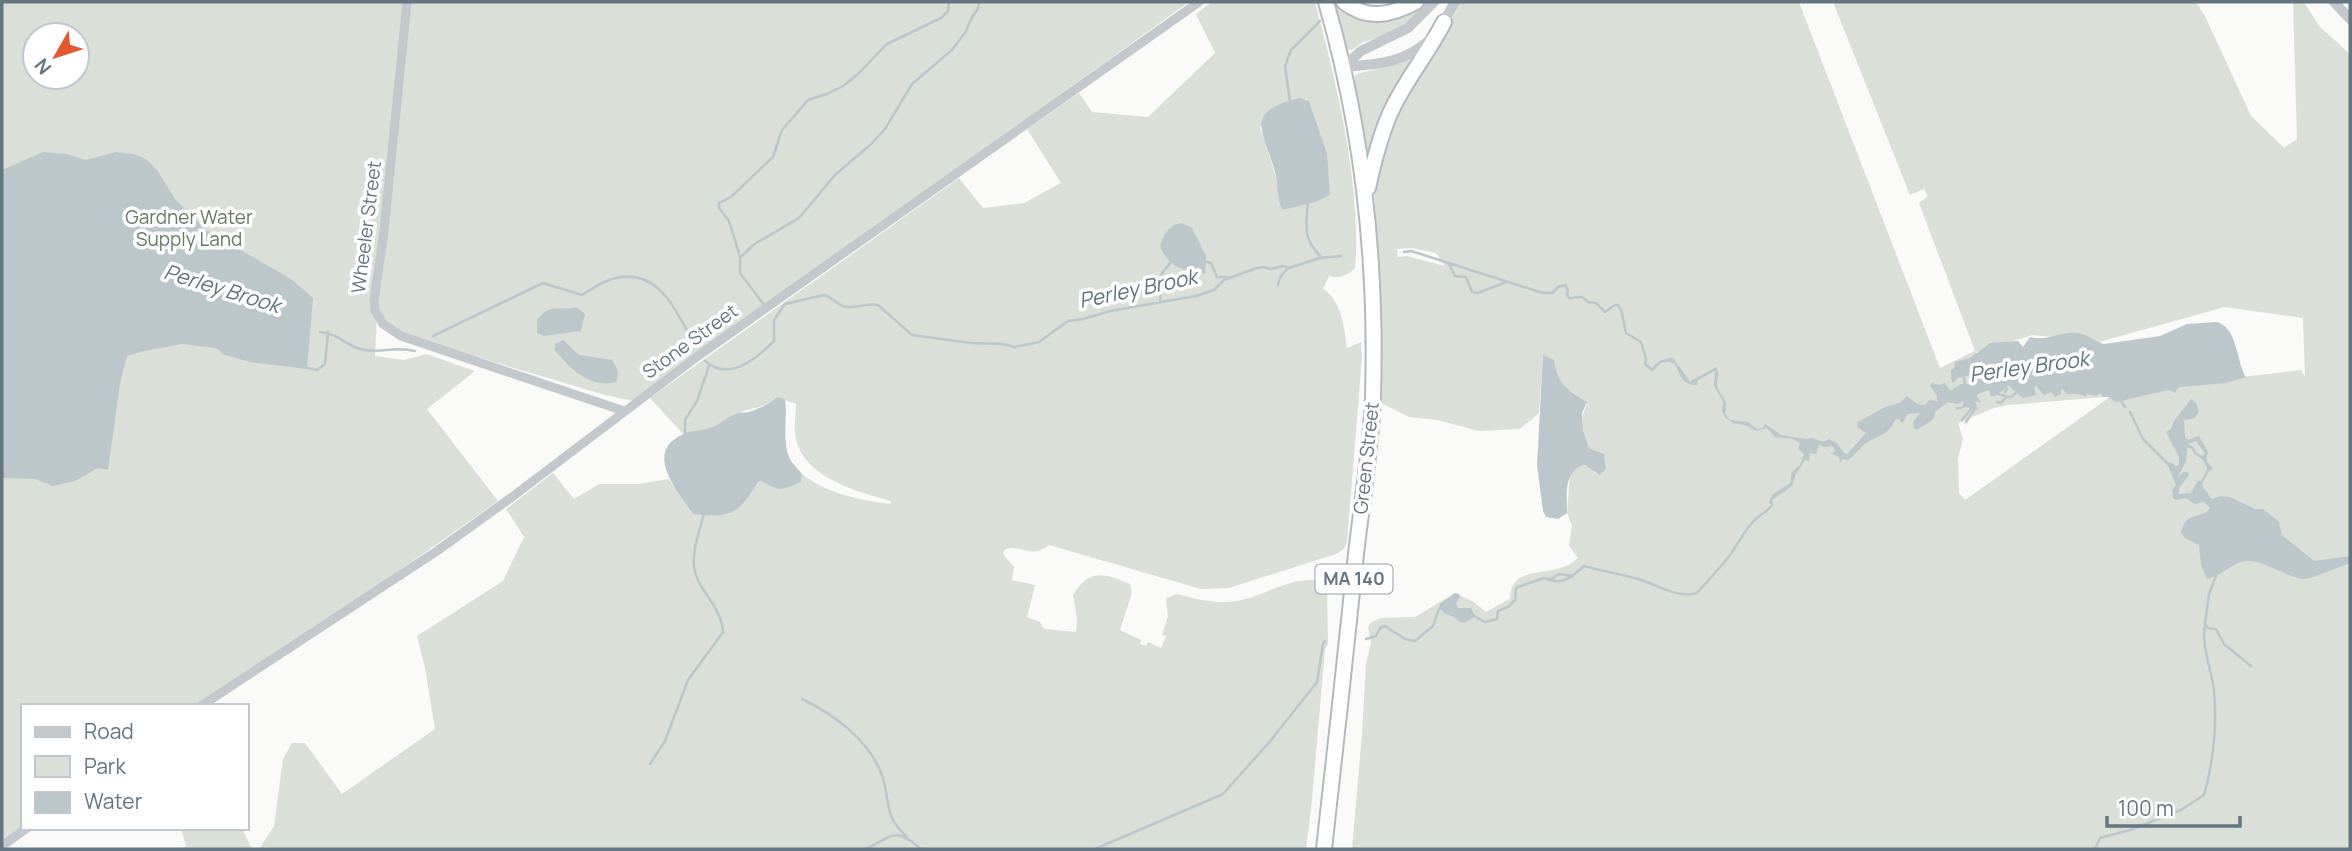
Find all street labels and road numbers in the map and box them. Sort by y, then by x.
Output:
street label: Wheeler Street [345,159,387,295]
street label: Stone Street [637,298,743,384]
street label: Green Street [1347,401,1385,515]
road number: MA 140 [1316,564,1392,594]

